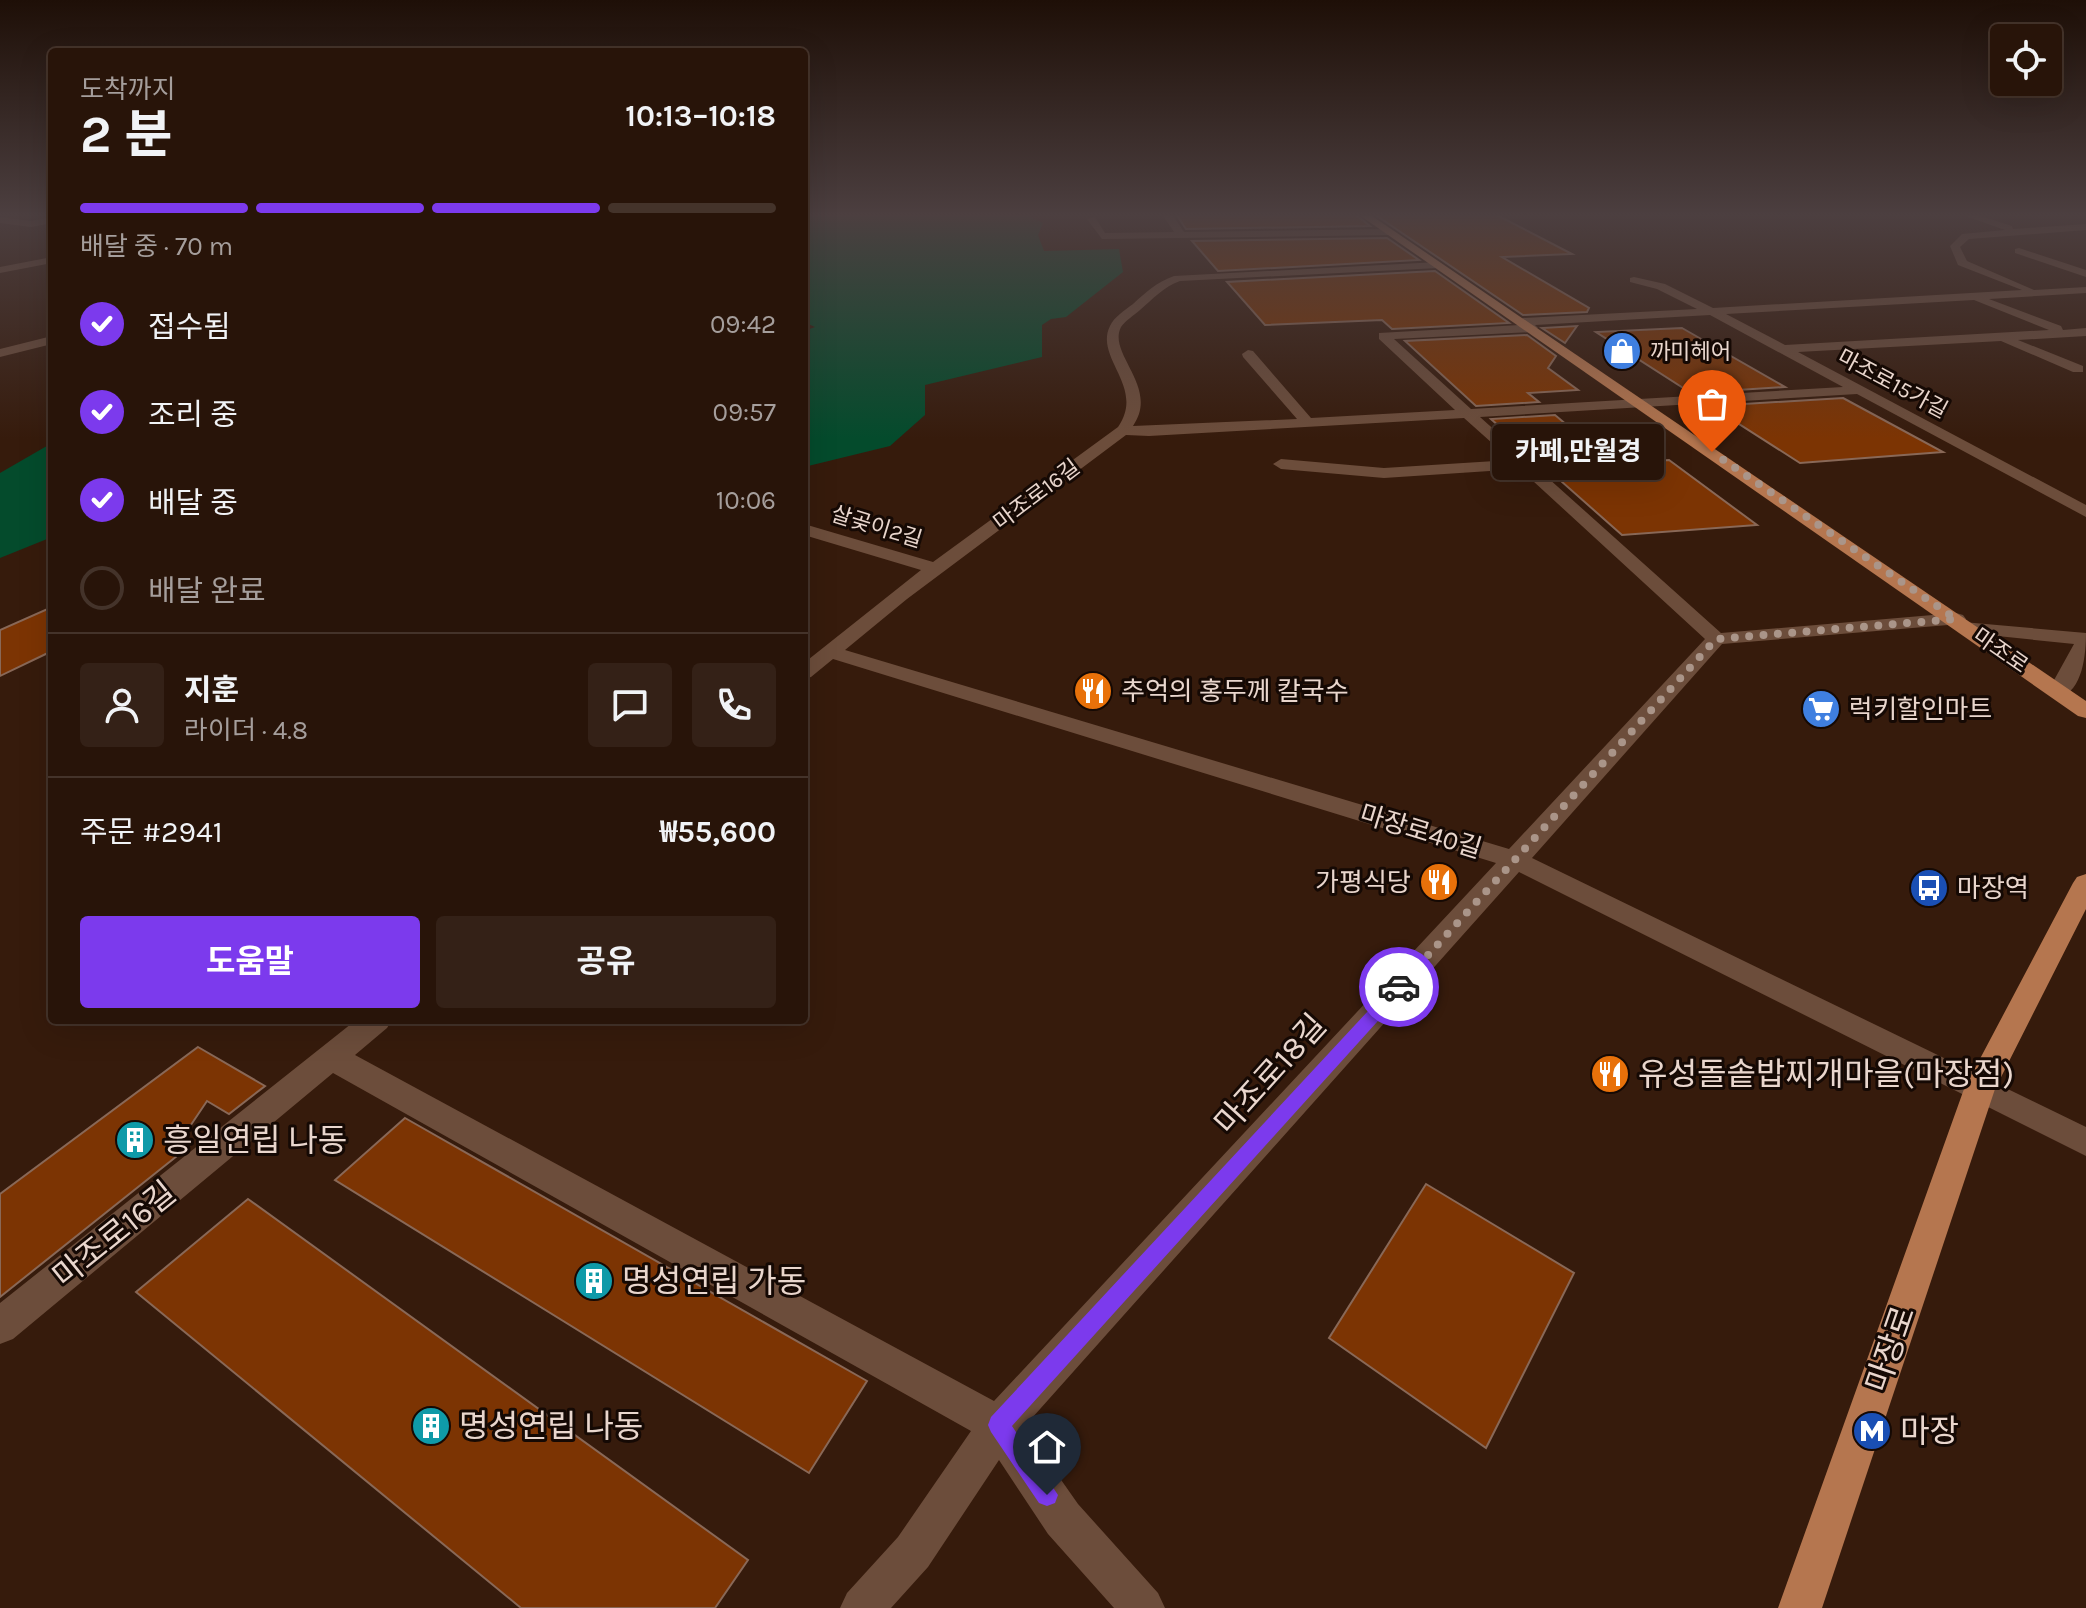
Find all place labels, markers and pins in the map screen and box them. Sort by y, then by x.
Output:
shop icon: 까미헤어 [1601,330,1643,372]
place label: 까미헤어 [1650,339,1731,365]
pin [1678,370,1746,452]
callout: 카페,만월경 [1492,424,1664,480]
restaurant icon: 추억의 홍두께 칼국수 [1072,670,1114,712]
place label: 추억의 홍두께 칼국수 [1121,676,1349,707]
supermarket icon: 럭키할인마트 [1800,688,1842,730]
place label: 럭키할인마트 [1849,694,1993,725]
restaurant icon: 가평식당 [1418,861,1460,903]
place label: 가평식당 [1315,867,1411,898]
bus stop icon: 마장역 [1908,867,1950,909]
place label: 마장역 [1957,873,2029,904]
restaurant icon: 유성돌솥밥찌개마을(마장점) [1589,1053,1631,1095]
place label: 유성돌솥밥찌개마을(마장점) [1638,1056,2014,1093]
building icon: 흥일연립 나동 [114,1119,156,1161]
place label: 흥일연립 나동 [163,1122,347,1159]
building icon: 명성연립 가동 [573,1260,615,1302]
place label: 명성연립 가동 [622,1263,806,1300]
building icon: 명성연립 나동 [410,1405,452,1447]
place label: 명성연립 나동 [459,1408,643,1445]
metro station icon: 마장 [1851,1410,1893,1452]
pin [1013,1413,1081,1495]
place label: 마장 [1900,1413,1959,1450]

